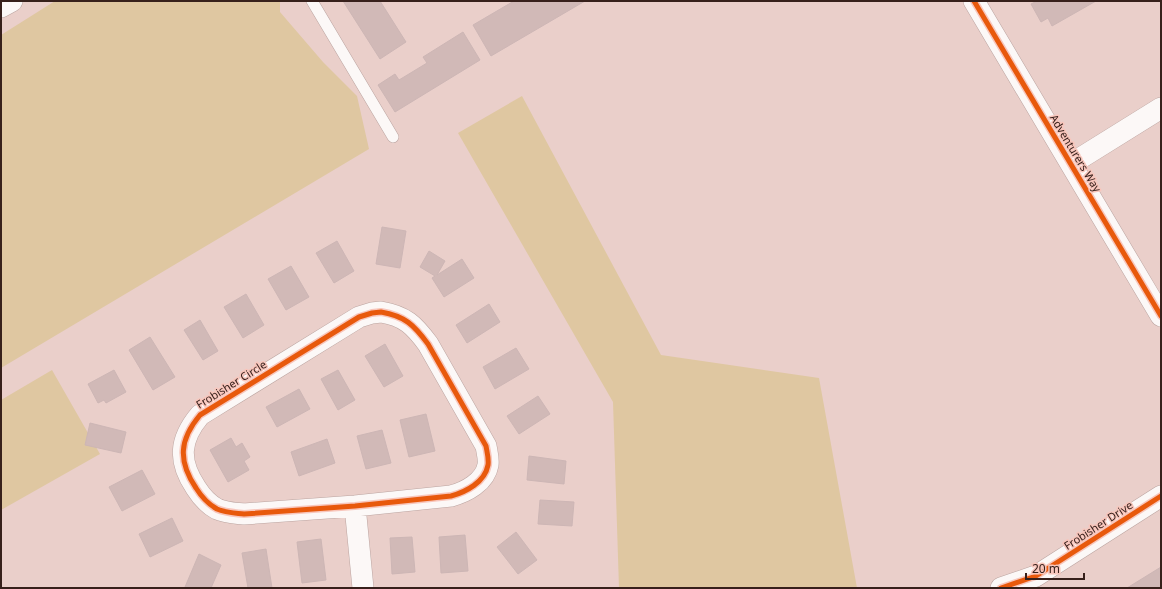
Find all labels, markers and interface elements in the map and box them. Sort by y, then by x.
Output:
street label: Adventurers Way [1047,111,1105,195]
street label: Frobisher Circle [193,356,269,412]
street label: Frobisher Drive [1061,497,1135,553]
scale bar [1026,555,1084,581]
text: 20 m [1032,560,1060,577]

